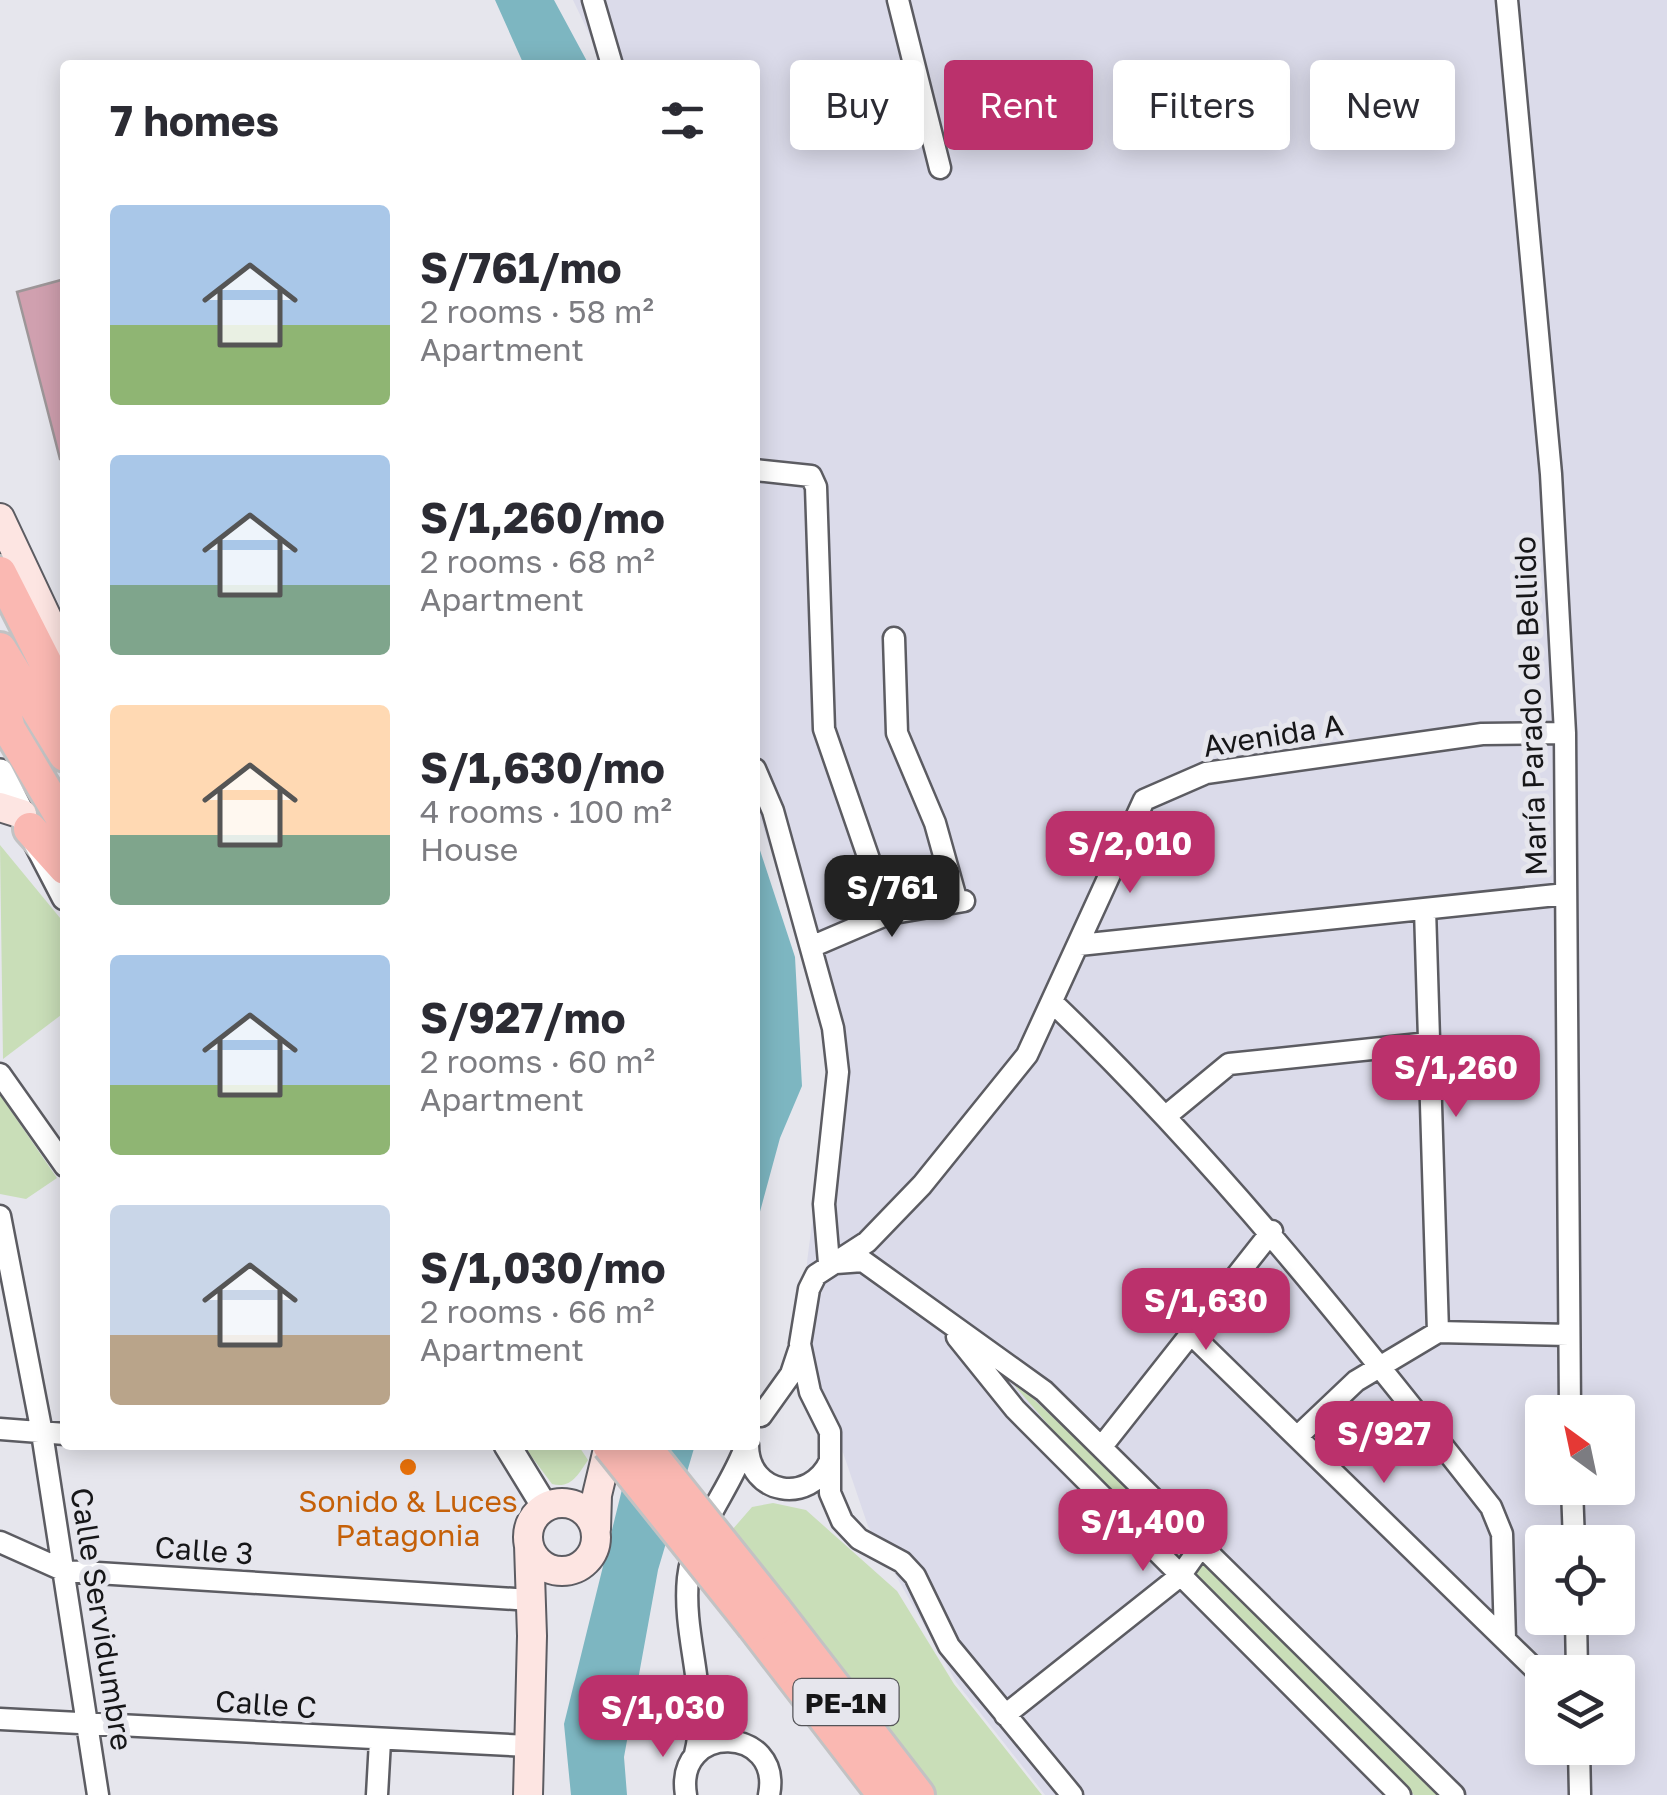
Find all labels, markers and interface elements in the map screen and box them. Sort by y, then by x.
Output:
chip: Buy [790,60,924,150]
chip: Rent [944,60,1093,150]
chip: Filters [1113,60,1290,150]
chip: New [1310,60,1455,150]
icon: filters [655,93,710,148]
text: 7 homes [110,95,279,145]
text: S/761/mo [420,242,622,292]
icon: home [190,245,310,365]
text: 2 rooms · 58 m² [420,292,654,330]
text: Apartment [420,330,584,368]
text: S/1,260/mo [420,492,665,542]
icon: home [190,495,310,615]
street label: María Parado de Bellido [1506,535,1554,877]
text: 2 rooms · 68 m² [420,542,655,580]
text: Apartment [420,580,584,618]
street label: Avenida A [1200,706,1346,764]
text: S/1,630/mo [420,742,665,792]
icon: home [190,745,310,865]
text: 4 rooms · 100 m² [420,792,672,830]
pin: S/2,010 [1038,811,1222,896]
text: S/2,010 [1068,824,1192,862]
text: House [420,830,518,868]
pin: S/761 [822,855,962,940]
text: S/761 [846,868,938,906]
text: S/927/mo [420,992,626,1042]
icon: home [190,995,310,1115]
pin: S/1,260 [1364,1035,1548,1120]
text: 2 rooms · 60 m² [420,1042,655,1080]
text: S/1,260 [1394,1048,1518,1086]
text: Apartment [420,1080,584,1118]
text: S/1,030/mo [420,1242,666,1292]
icon: home [190,1245,310,1365]
pin: S/1,630 [1114,1268,1298,1353]
text: S/1,630 [1144,1281,1268,1319]
text: 2 rooms · 66 m² [420,1292,655,1330]
text: Apartment [420,1330,584,1368]
north arrow [1525,1395,1635,1505]
map controls [1525,1395,1635,1765]
pin: S/927 [1314,1401,1454,1486]
text: S/927 [1337,1414,1431,1452]
marker: Sonido & Luces Patagonia [397,1456,419,1478]
place label: Sonido & Luces Patagonia [298,1483,518,1553]
street label: Calle Servidumbre [63,1485,141,1753]
pin: S/1,400 [1051,1489,1235,1574]
text: S/1,400 [1080,1502,1206,1540]
button: locate [1525,1525,1635,1635]
street label: Calle 3 [154,1529,254,1571]
button: layers [1525,1655,1635,1765]
pin: S/1,030 [571,1675,755,1760]
road number: PE-1N [794,1679,898,1725]
street label: Calle C [214,1683,318,1725]
text: S/1,030 [601,1688,725,1726]

